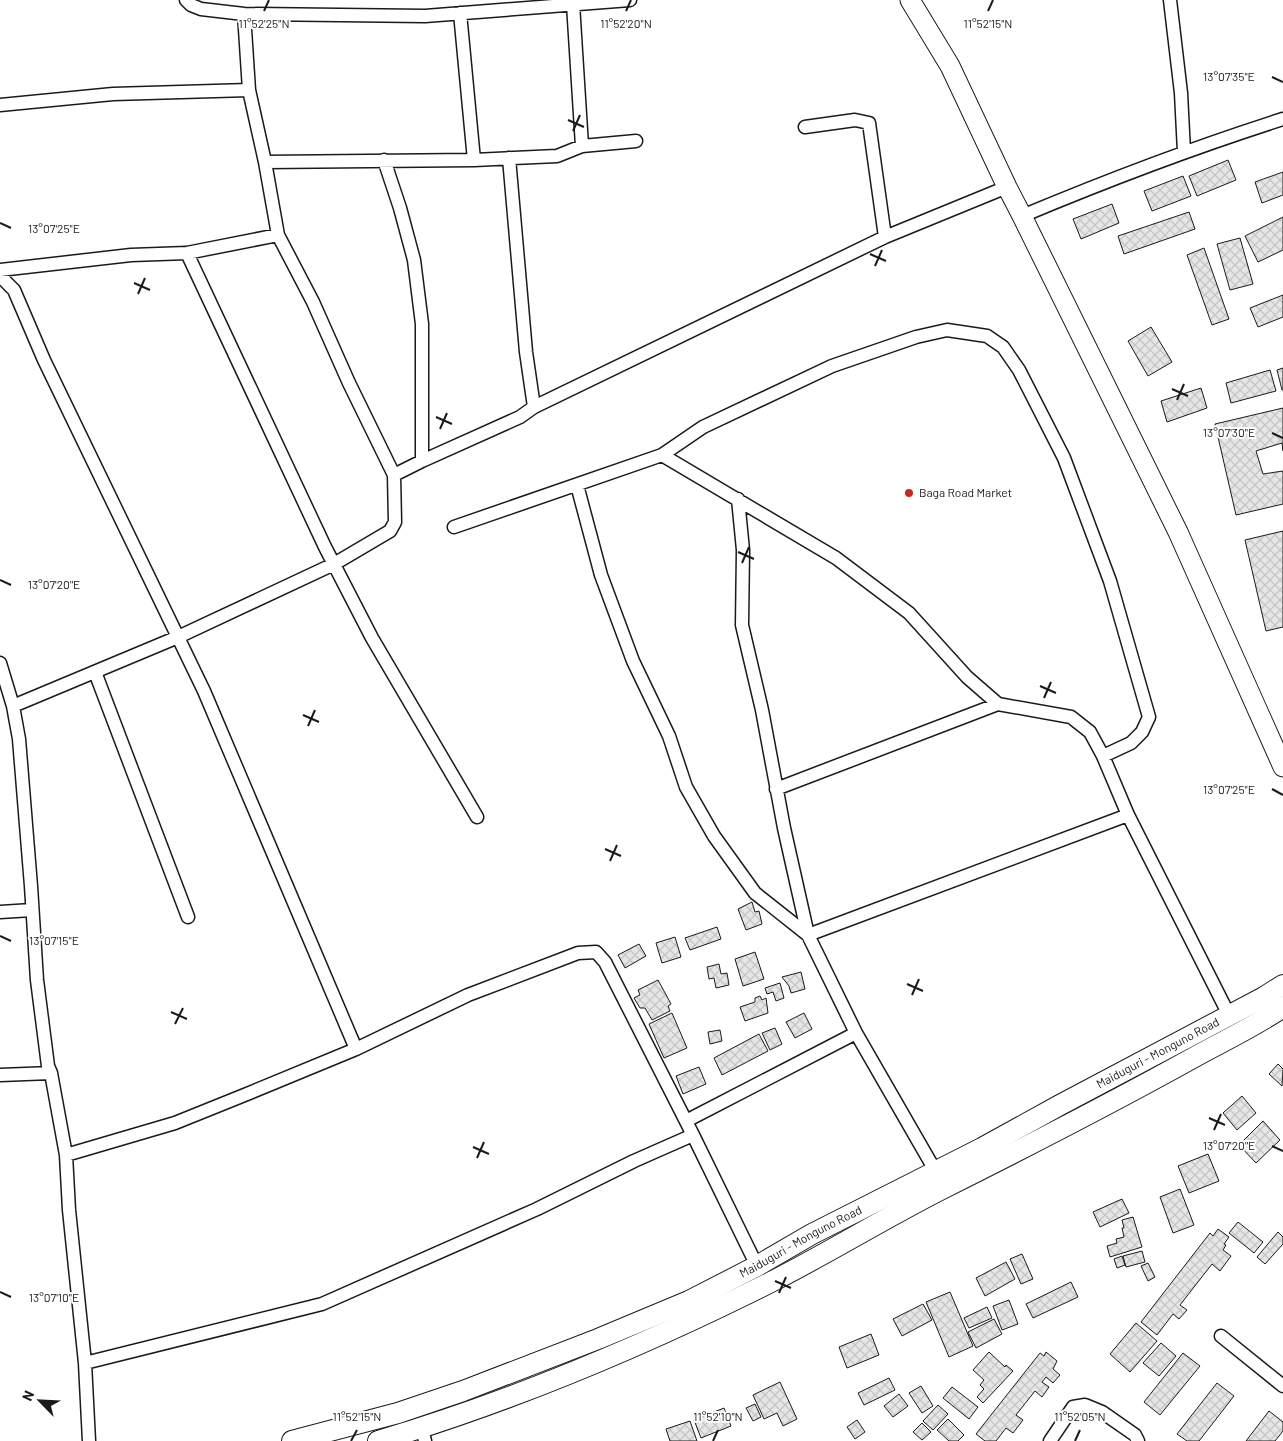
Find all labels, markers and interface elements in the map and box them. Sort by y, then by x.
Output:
text: 11°52'25"N [238,16,290,30]
text: 11°52'20"N [600,16,652,30]
text: 11°52'15"N [964,16,1012,30]
text: 13°07'35"E [1203,69,1255,83]
text: 13°07'25"E [28,221,80,235]
text: 13°07'30"E [1203,425,1255,439]
place label: Baga Road Market [919,485,1012,499]
marker: Baga Road Market [903,487,915,499]
text: 13°07'20"E [28,577,80,591]
text: 13°07'25"E [1203,782,1255,796]
text: 13°07'15"E [29,933,79,947]
street label: Maiduguri - Monguno Road [1094,1014,1221,1091]
text: 13°07'20"E [1203,1138,1255,1152]
street label: Maiduguri - Monguno Road [737,1202,864,1280]
text: 13°07'10"E [29,1290,79,1304]
north arrow [15,1376,65,1426]
text: N [18,1388,37,1403]
text: 11°52'15"N [333,1409,381,1423]
text: 11°52'10"N [693,1409,743,1423]
text: 11°52'05"N [1054,1409,1106,1423]

